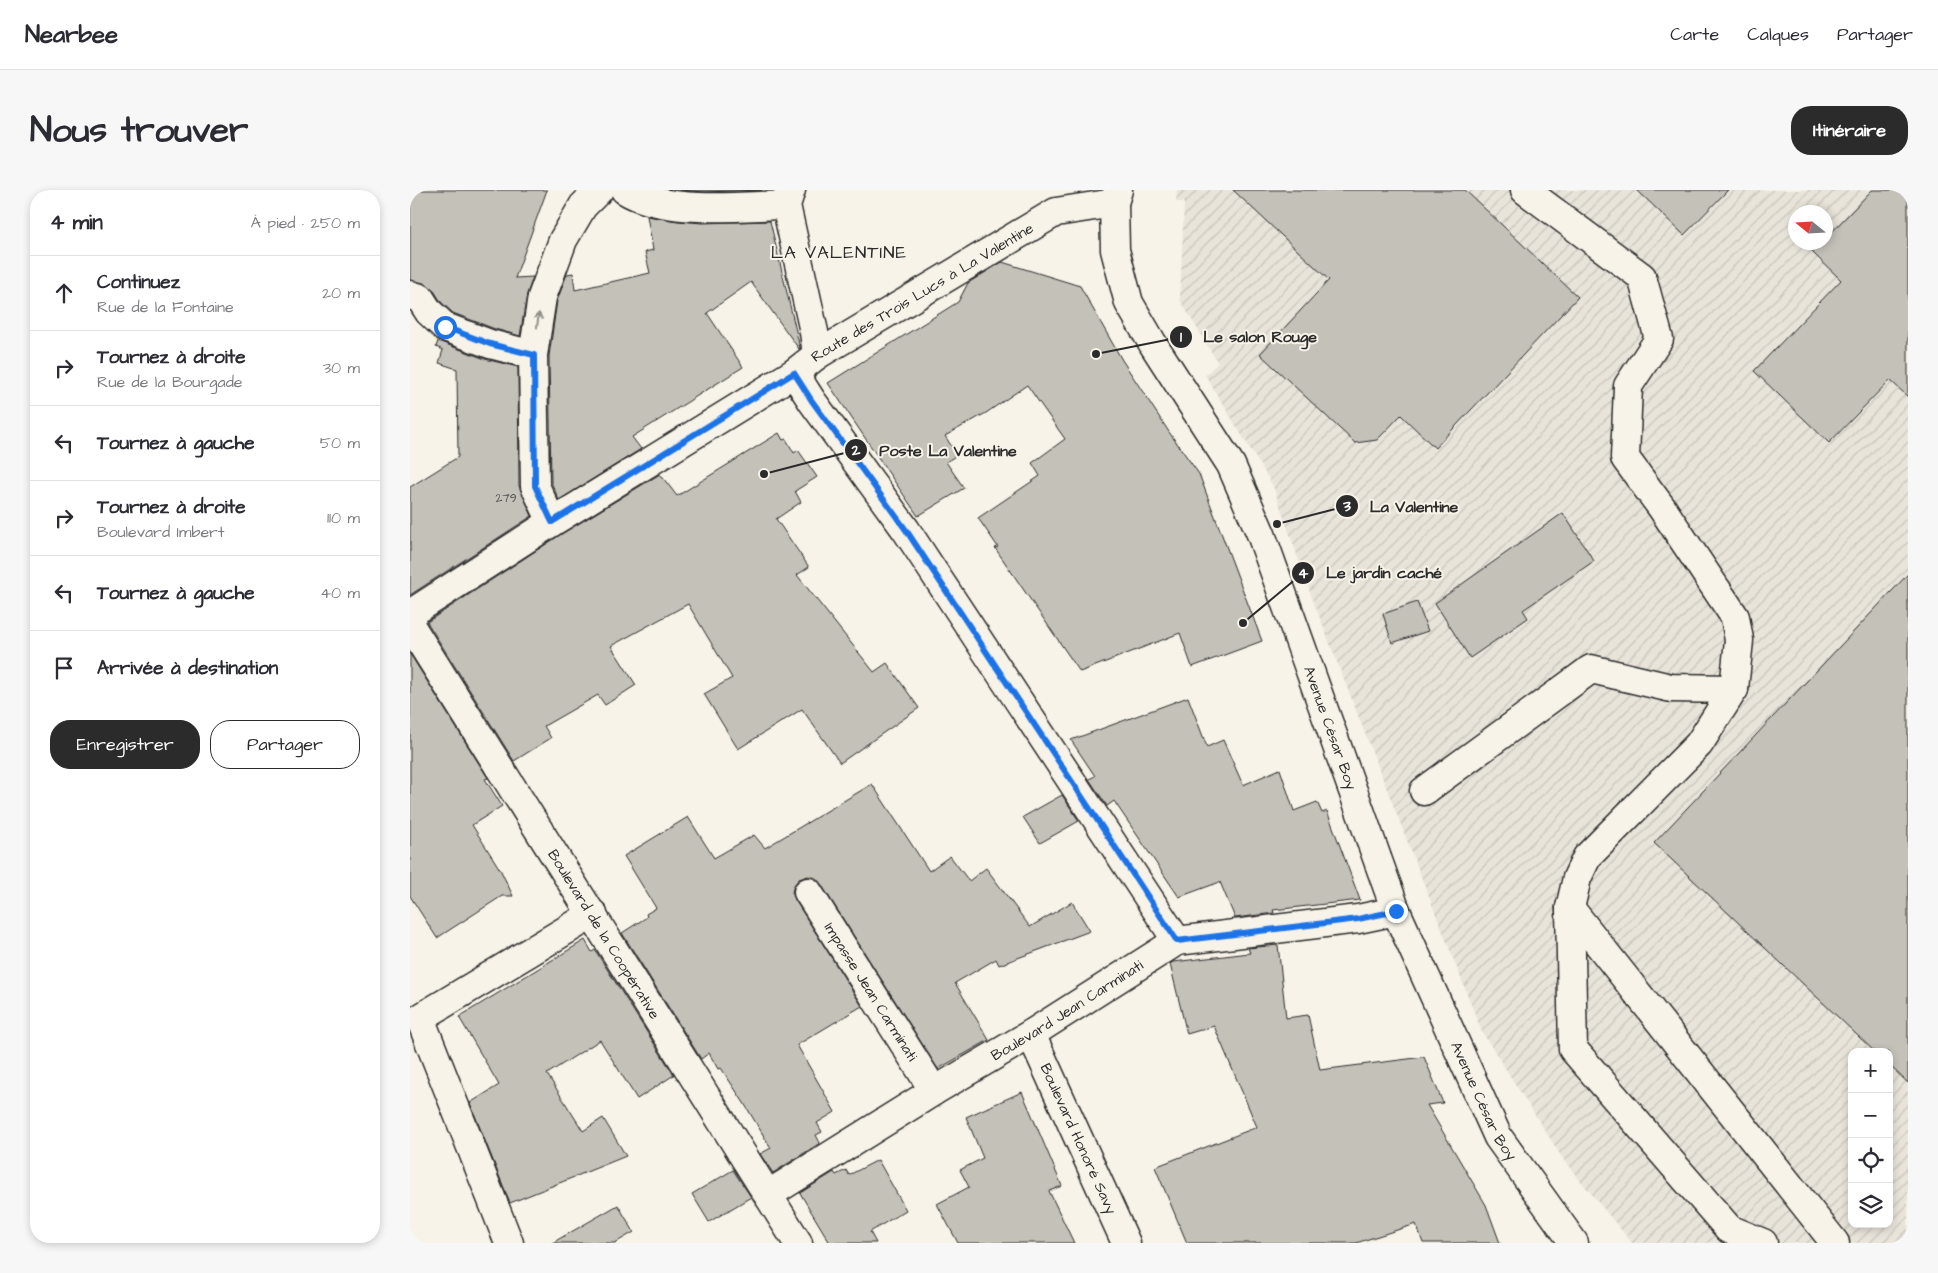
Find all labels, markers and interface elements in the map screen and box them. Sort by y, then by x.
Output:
text: Nearbee [25,18,118,52]
text: Carte [1670,22,1719,47]
text: Calques [1747,22,1809,47]
text: Partager [1837,22,1913,47]
text: Nous trouver [30,106,248,155]
button: Itinéraire [1791,106,1908,155]
north arrow [1788,205,1833,250]
text: 4 min [50,208,103,237]
text: À pied · 250 m [251,212,360,234]
street label: Route des Trois Lucs à La Valentine [806,218,1038,367]
district label: LA VALENTINE [771,240,907,265]
text: Continuez [97,269,180,296]
icon: ahead [50,279,78,307]
text: 20 m [322,282,360,304]
text: Rue de la Fontaine [97,296,234,318]
one-way arrow [534,313,544,329]
route start [434,316,457,339]
callout: Le salon Rouge [1168,321,1327,352]
text: Le salon Rouge [1203,326,1317,350]
text: 1 [1180,327,1182,348]
text: Tournez à droite [97,344,245,371]
icon: right [50,354,78,382]
text: 30 m [323,357,360,379]
text: Rue de la Bourgade [97,371,243,393]
icon: left [50,429,78,457]
text: Tournez à gauche [97,430,255,457]
text: 50 m [320,432,360,454]
callout: Poste La Valentine [844,435,1026,466]
text: 2 [851,440,861,461]
text: Poste La Valentine [879,440,1017,462]
house number: 279 [495,490,517,507]
callout: La Valentine [1334,490,1468,521]
text: Tournez à droite [97,494,245,521]
text: 3 [1342,496,1351,517]
text: La Valentine [1370,496,1459,518]
icon: right [50,504,78,532]
text: 110 m [327,507,360,529]
text: Boulevard Imbert [97,521,224,543]
callout: Le jardin caché [1291,557,1452,588]
text: Le jardin caché [1326,562,1442,584]
text: 4 [1298,563,1309,584]
icon: left [50,579,78,607]
text: Tournez à gauche [97,580,255,607]
text: 40 m [320,582,360,604]
icon: arrive [50,654,78,682]
text: Arrivée à destination [97,655,278,682]
street label: Avenue César Boy [1298,663,1362,793]
button: Enregistrer [50,720,200,769]
button: Partager [210,720,360,769]
street label: Boulevard de la Coopérative [542,846,665,1023]
route end [1385,900,1408,923]
street label: Impasse Jean Carminati [819,919,923,1066]
street label: Boulevard Jean Carminati [987,955,1148,1066]
street label: Avenue César Boy [1445,1038,1522,1166]
map controls [1848,1048,1893,1228]
button: + [1848,1048,1893,1093]
street label: Boulevard Honoré Savy [1035,1060,1122,1218]
button: − [1848,1093,1893,1138]
button: locate [1848,1138,1893,1183]
button: layers [1848,1183,1893,1228]

